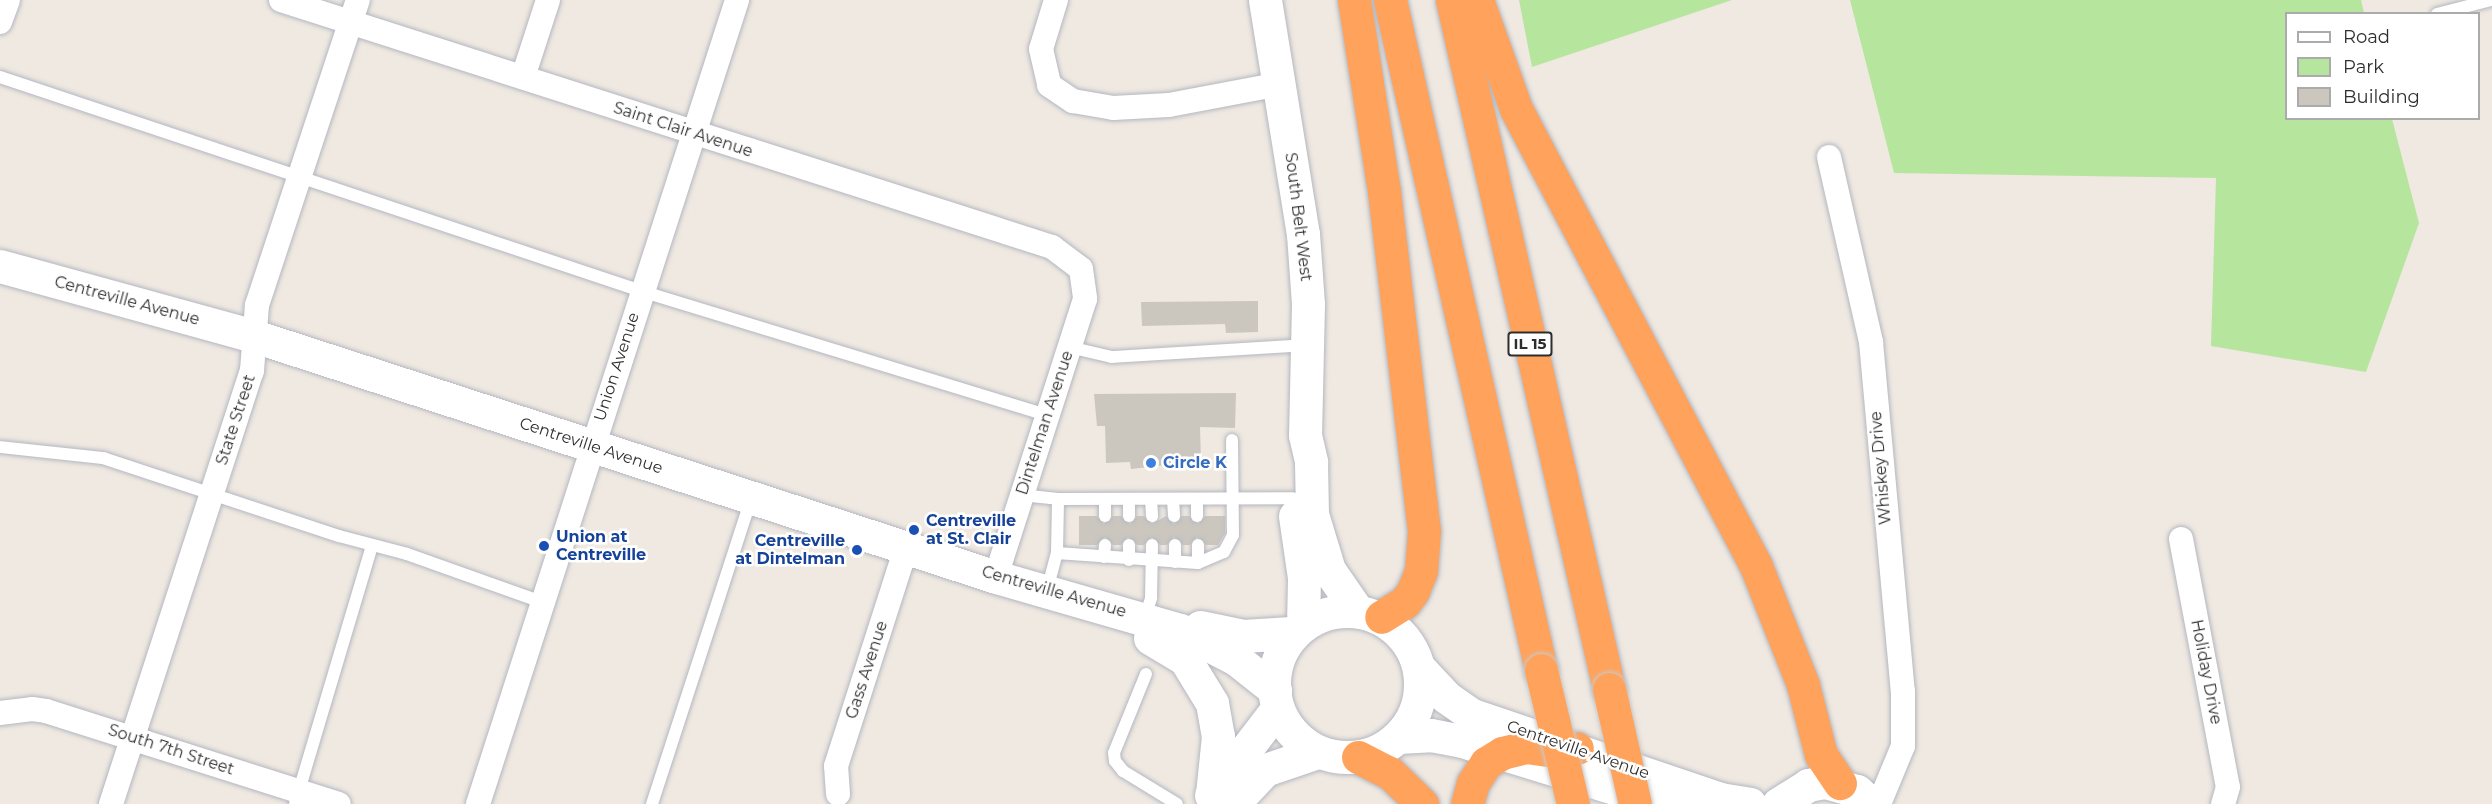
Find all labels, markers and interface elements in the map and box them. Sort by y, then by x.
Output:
legend [2285,12,2480,120]
text: Road [2343,26,2390,48]
text: Park [2343,56,2384,78]
text: Building [2343,86,2420,108]
street label: Saint Clair Avenue [611,98,755,162]
street label: South Belt West [1281,152,1315,282]
street label: Centreville Avenue [52,272,202,330]
street label: Union Avenue [590,310,644,424]
road number: IL 15 [1506,332,1554,356]
street label: Dintelman Avenue [1013,349,1077,497]
street label: State Street [212,372,260,468]
street label: Whiskey Drive [1866,410,1896,526]
street label: Centreville Avenue [517,414,665,478]
place label: Circle K [1163,453,1227,473]
marker: Circle K [1144,456,1158,470]
place label: Centreville at St. Clair [926,511,1016,549]
marker: Centreville at St. Clair [907,523,921,537]
place label: Union at Centreville [556,527,646,565]
place label: Centreville at Dintelman [735,531,845,569]
marker: Union at Centreville [537,539,551,553]
marker: Centreville at Dintelman [850,543,864,557]
street label: Centreville Avenue [980,562,1128,622]
street label: Holiday Drive [2186,618,2226,726]
street label: Gass Avenue [842,619,892,721]
street label: Centreville Avenue [1504,717,1652,783]
street label: South 7th Street [106,721,236,779]

